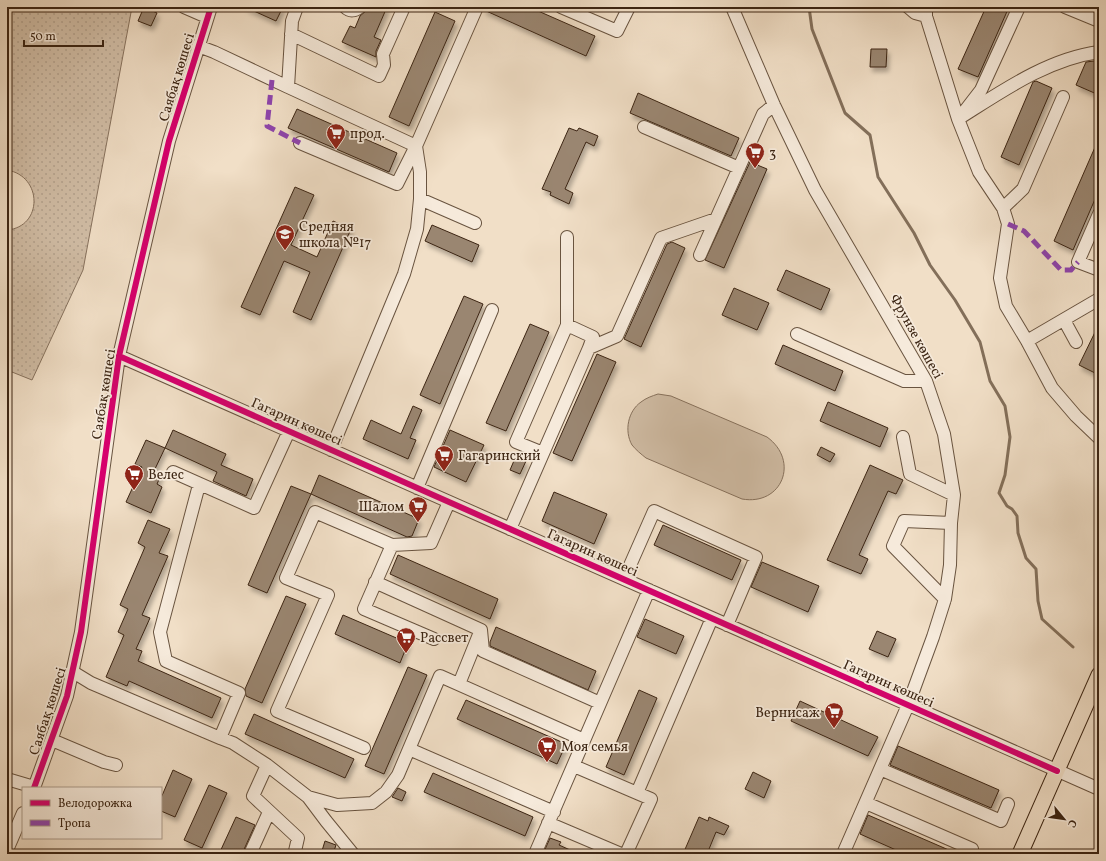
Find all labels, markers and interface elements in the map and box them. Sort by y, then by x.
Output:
scale bar [24,22,103,48]
text: 50 m [30,29,56,45]
street label: Саябақ көшесі [155,31,200,124]
supermarket icon: прод. [325,122,347,150]
place label: прод. [350,125,385,144]
supermarket icon: 3 [744,141,766,169]
place label: 3 [769,144,776,163]
place label: Средняя школа №17 [299,218,372,253]
school or university icon: Средняя школа №17 [274,223,296,251]
street label: Фрунзе көшесі [885,291,947,383]
street label: Саябақ көшесі [88,348,121,441]
street label: Гагарин көшесі [248,394,345,451]
supermarket icon: Гагаринский [433,444,455,472]
place label: Гагаринский [458,447,541,466]
supermarket icon: Велес [123,463,145,491]
place label: Велес [148,466,184,485]
supermarket icon: Шалом [407,495,429,523]
place label: Шалом [358,498,404,517]
street label: Гагарин көшесі [544,525,641,582]
supermarket icon: Рассвет [395,626,417,654]
place label: Рассвет [420,629,468,648]
street label: Гагарин көшесі [840,656,937,713]
street label: Саябақ көшесі [25,665,72,758]
supermarket icon: Вернисаж [823,701,845,729]
place label: Вернисаж [755,704,820,723]
supermarket icon: Моя семья [536,735,558,763]
place label: Моя семья [561,738,628,757]
legend [22,787,162,839]
text: Велодорожка [58,796,132,812]
north arrow [1044,799,1084,839]
text: Тропа [58,816,91,832]
text: С [1063,816,1080,830]

